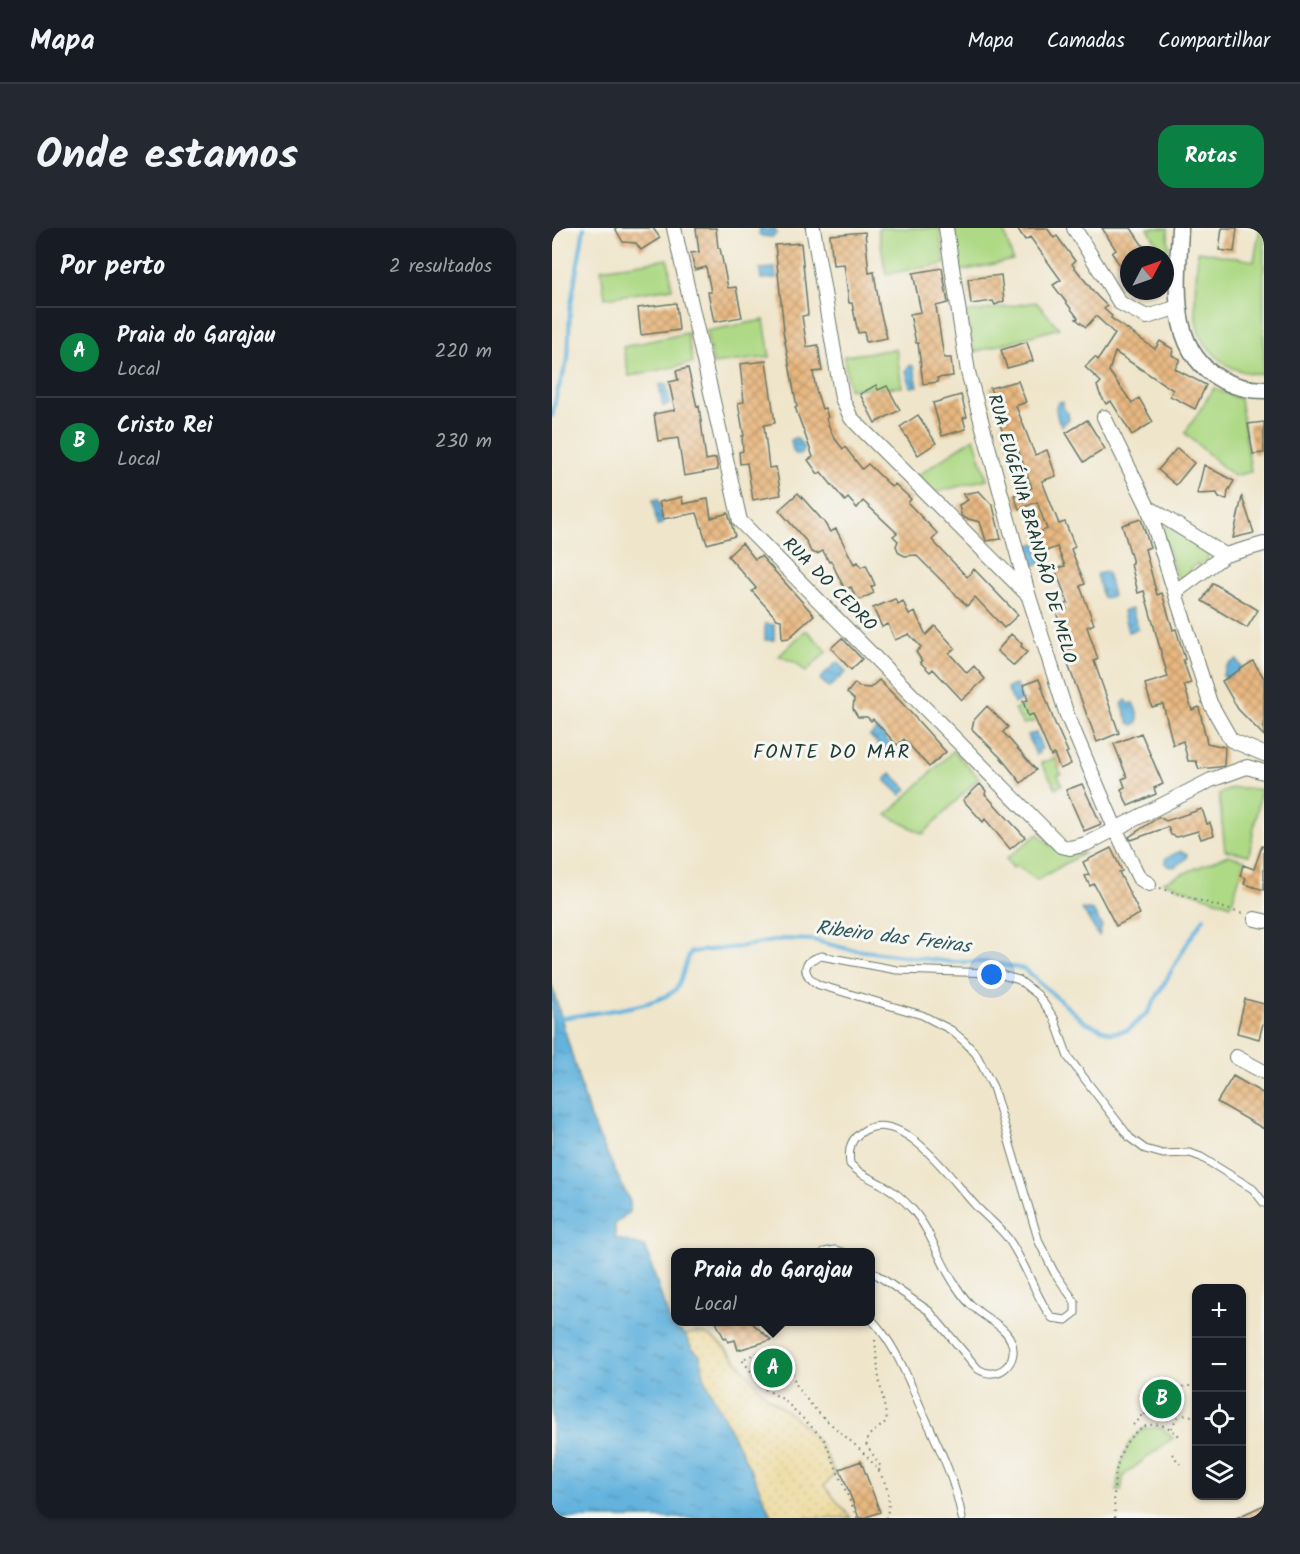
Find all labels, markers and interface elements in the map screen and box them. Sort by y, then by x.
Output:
text: Mapa [30,19,95,64]
text: Mapa [967,25,1014,58]
text: Camadas [1047,25,1125,58]
text: Compartilhar [1158,25,1270,58]
text: Onde estamos [36,123,298,190]
button: Rotas [1158,125,1264,188]
text: Por perto [60,246,165,288]
north arrow [1120,246,1174,300]
text: 2 resultados [389,251,492,283]
text: Praia do Garajau [117,319,275,354]
text: A [73,336,86,368]
text: 220 m [435,336,492,368]
text: Local [117,354,160,386]
street label: RUA EUGÉNIA BRANDÃO DE MELO [979,391,1083,667]
text: Cristo Rei [117,409,213,444]
text: B [73,426,86,458]
text: 230 m [435,426,492,458]
text: Local [117,444,160,476]
street label: RUA DO CEDRO [775,531,883,639]
district label: FONTE DO MAR [753,737,911,769]
water label: Ribeiro das Freiras [814,913,975,964]
your location [977,960,1006,989]
popup [671,1248,875,1326]
text: Praia do Garajau [694,1254,852,1289]
map controls [1192,1284,1246,1500]
button: + [1192,1284,1246,1338]
text: Local [694,1289,737,1321]
button: − [1192,1338,1246,1392]
pin: A [754,1346,792,1390]
pin: B [1142,1376,1182,1422]
button: locate [1192,1392,1246,1446]
button: layers [1192,1446,1246,1500]

